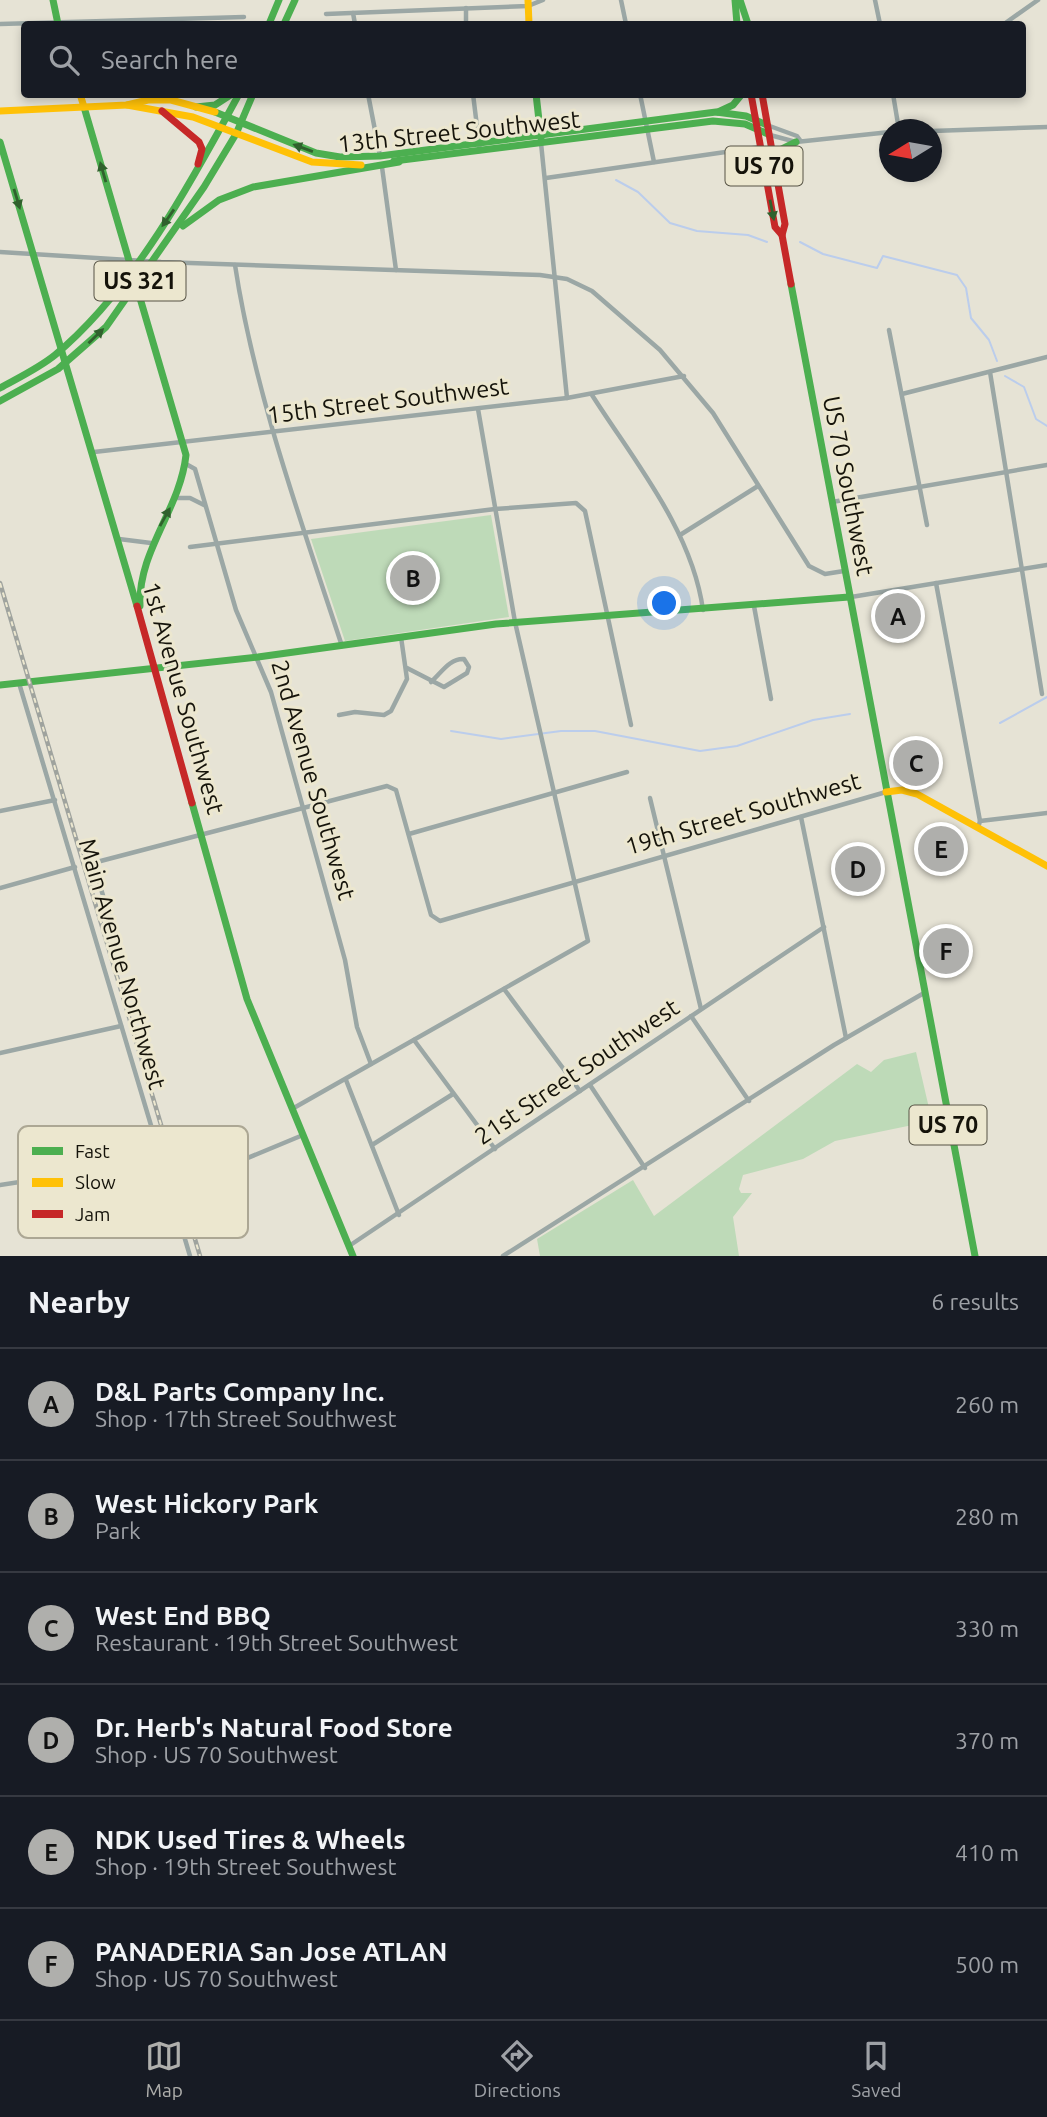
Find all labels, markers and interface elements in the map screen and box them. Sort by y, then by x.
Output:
search box [21,21,1026,98]
icon: search [45,41,83,79]
text: Search here [101,45,238,74]
street label: 13th Street Southwest [337,105,582,158]
north arrow [879,119,942,182]
one-way arrow [293,143,314,154]
road number: US 70 [726,146,802,186]
one-way arrow [98,161,108,182]
one-way arrow [13,189,23,210]
one-way arrow [767,199,778,221]
one-way arrow [161,209,175,227]
road number: US 321 [94,262,186,300]
one-way arrow [88,327,105,344]
street label: 15th Street Southwest [266,372,511,429]
street label: US 70 Southwest [818,394,879,578]
one-way arrow [159,507,171,527]
pin: B [390,552,436,604]
street label: 1st Avenue Southwest [137,579,230,818]
your location [647,586,681,620]
pin: A [875,590,921,642]
street label: 2nd Avenue Southwest [266,657,361,903]
pin: C [893,737,939,789]
street label: 19th Street Southwest [622,767,864,860]
pin: E [918,823,964,875]
street label: Main Avenue Northwest [74,835,171,1093]
pin: D [835,843,881,895]
pin: F [923,925,969,977]
street label: 21st Street Southwest [470,993,684,1150]
road number: US 70 [909,1106,986,1144]
legend [18,1126,248,1238]
text: Fast [75,1140,110,1162]
text: Slow [75,1171,116,1193]
text: Jam [75,1203,111,1225]
text: Nearby [28,1285,130,1319]
text: 6 results [931,1289,1019,1314]
text: D&L Parts Company Inc. [95,1377,384,1406]
text: A [43,1392,59,1417]
text: 260 m [955,1392,1019,1417]
text: Shop · 17th Street Southwest [95,1406,396,1431]
text: West Hickory Park [95,1489,318,1518]
text: B [43,1504,59,1529]
text: 280 m [955,1504,1019,1529]
text: Park [95,1518,141,1543]
text: West End BBQ [95,1601,271,1630]
text: C [44,1616,58,1641]
text: 330 m [955,1616,1019,1641]
text: Restaurant · 19th Street Southwest [95,1630,458,1655]
text: Dr. Herb's Natural Food Store [95,1713,453,1742]
text: D [43,1728,59,1753]
text: 370 m [955,1728,1019,1753]
text: Shop · US 70 Southwest [95,1742,338,1767]
text: NDK Used Tires & Wheels [95,1825,405,1854]
text: E [44,1840,58,1865]
text: 410 m [955,1840,1019,1865]
text: Shop · 19th Street Southwest [95,1854,396,1879]
text: PANADERIA San Jose ATLAN [95,1937,447,1966]
text: F [45,1952,57,1977]
text: 500 m [955,1952,1019,1977]
text: Shop · US 70 Southwest [95,1966,338,1991]
tab: Map [145,2037,183,2101]
tab: Directions [474,2037,561,2101]
tab: Saved [851,2037,902,2101]

